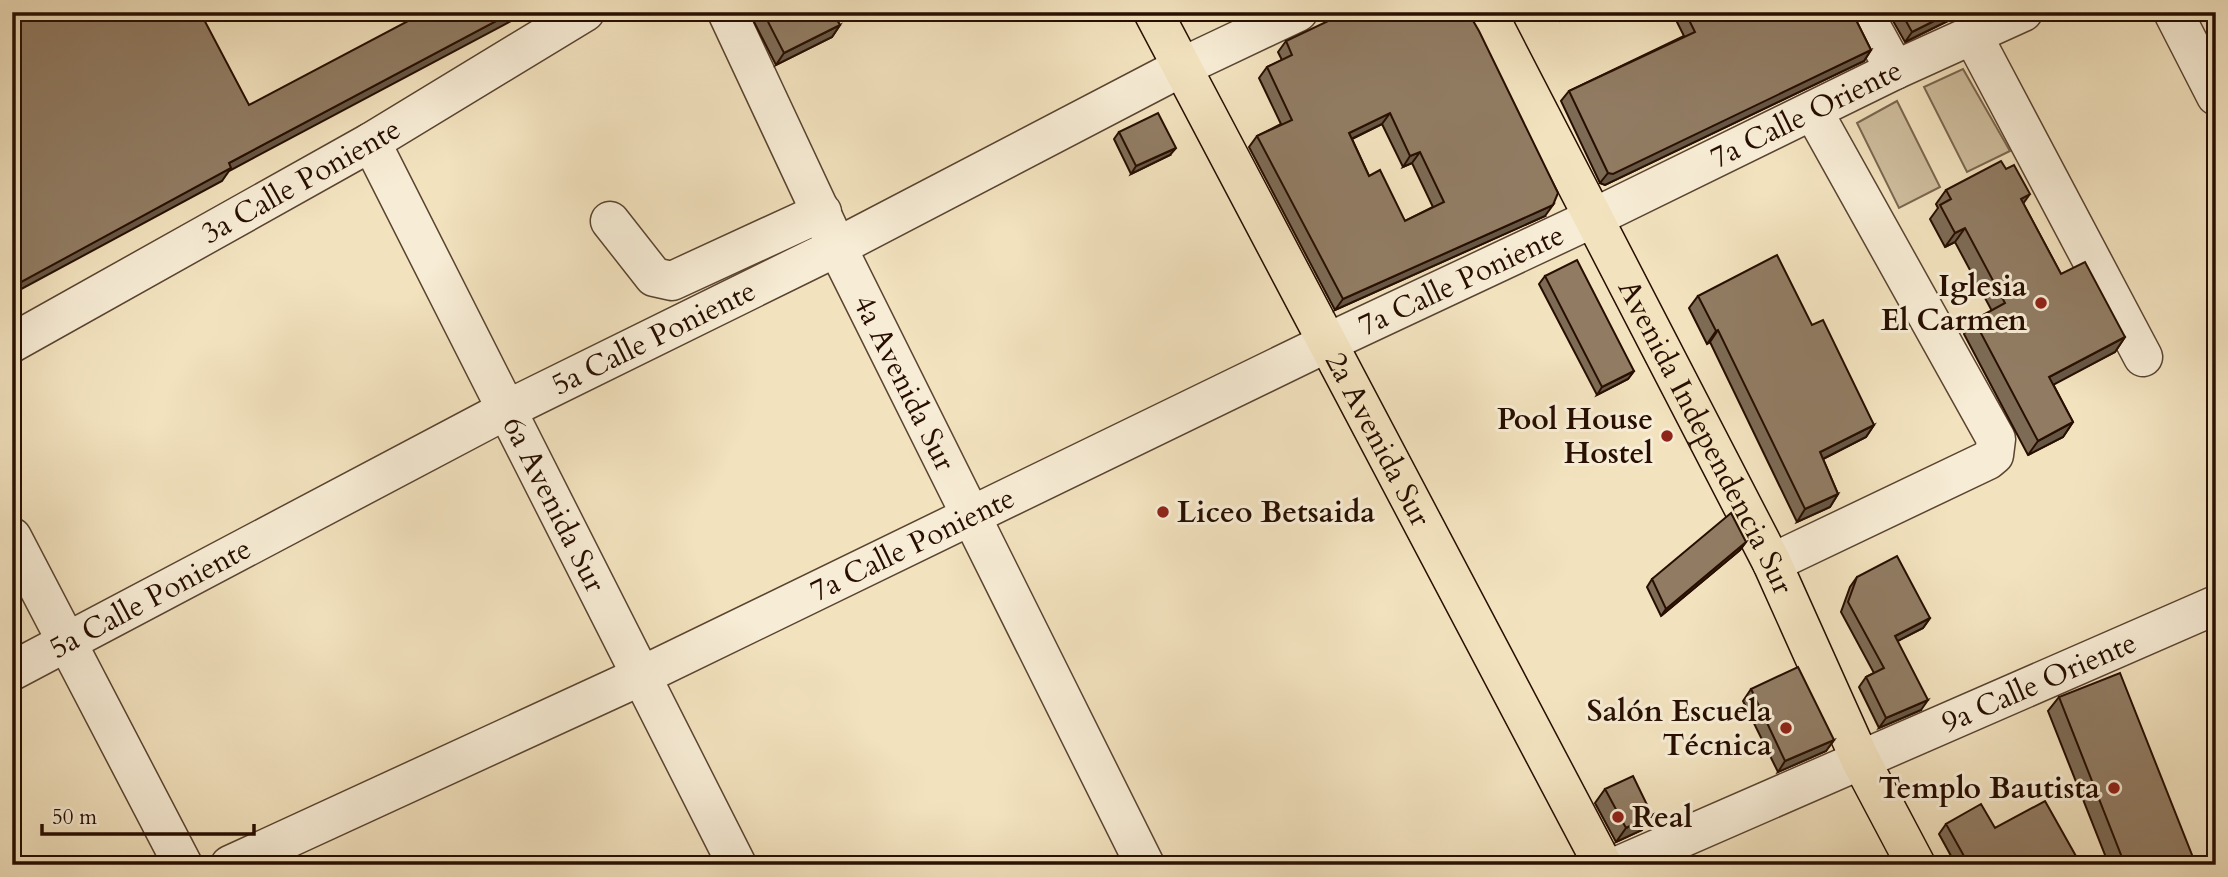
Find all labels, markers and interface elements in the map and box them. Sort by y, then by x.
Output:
street label: 7a Calle Oriente [1703,49,1909,178]
street label: 3a Calle Poniente [194,108,408,254]
street label: 7a Calle Poniente [1352,214,1570,346]
place label: Iglesia El Carmen [1881,266,2027,341]
street label: 5a Calle Poniente [544,270,762,405]
street label: Avenida Independencia Sur [1608,272,1804,601]
street label: 4a Avenida Sur [844,288,966,478]
marker: Iglesia El Carmen [2033,295,2049,311]
street label: 2a Avenida Sur [1316,345,1441,533]
place label: Pool House Hostel [1497,399,1653,474]
street label: 6a Avenida Sur [493,410,616,599]
marker: Pool House Hostel [1659,428,1675,444]
street label: 7a Calle Poniente [803,477,1021,611]
place label: Liceo Betsaida [1177,492,1375,533]
marker: Liceo Betsaida [1155,504,1171,520]
street label: 5a Calle Poniente [42,528,258,668]
street label: 9a Calle Oriente [1935,622,2143,743]
place label: Salón Escuela Técnica [1587,691,1772,766]
marker: Salón Escuela Técnica [1778,720,1794,736]
place label: Templo Bautista [1878,768,2100,809]
marker: Templo Bautista [2106,780,2122,796]
scale bar [42,793,254,837]
place label: Real [1632,797,1693,838]
text: 50 m [52,803,97,832]
marker: Real [1610,809,1626,825]

